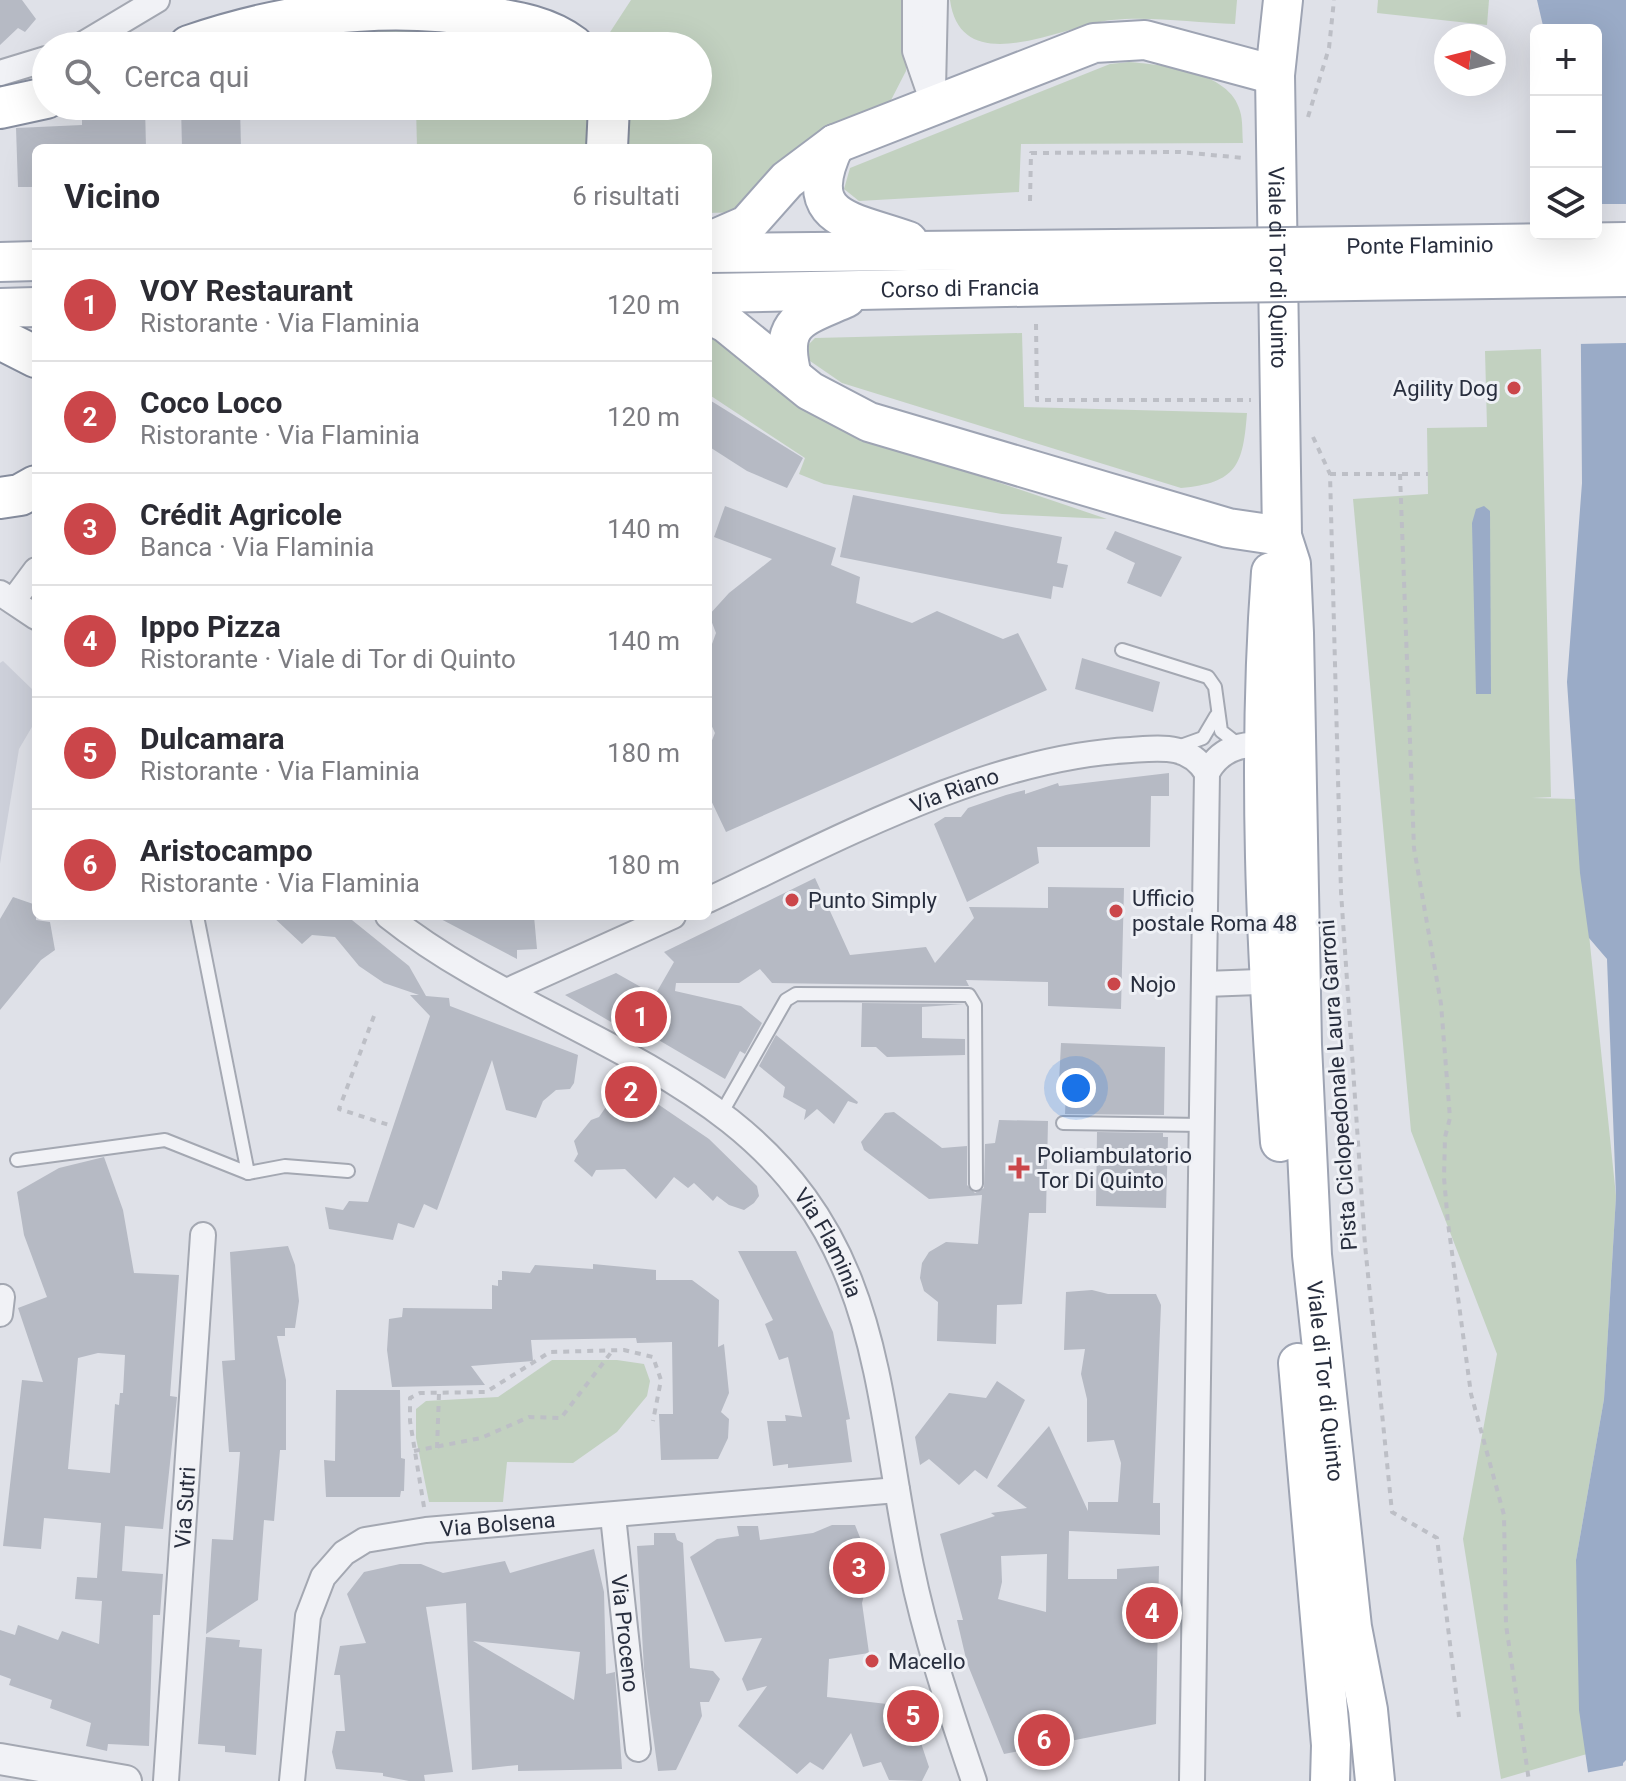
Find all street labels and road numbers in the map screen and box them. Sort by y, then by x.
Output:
street label: Viale di Tor di Quinto [1264,166,1292,369]
street label: Ponte Flaminio [1346,231,1494,259]
street label: Corso di Francia [880,274,1040,302]
street label: Via Riano [906,763,1002,818]
street label: Pista Ciclopedonale Laura Garroni [1314,919,1362,1251]
street label: Via Flaminia [789,1183,867,1301]
street label: Viale di Tor di Quinto [1302,1279,1349,1483]
street label: Via Sutri [169,1466,200,1549]
street label: Via Bolsena [439,1507,556,1541]
street label: Via Proceno [607,1573,644,1694]

